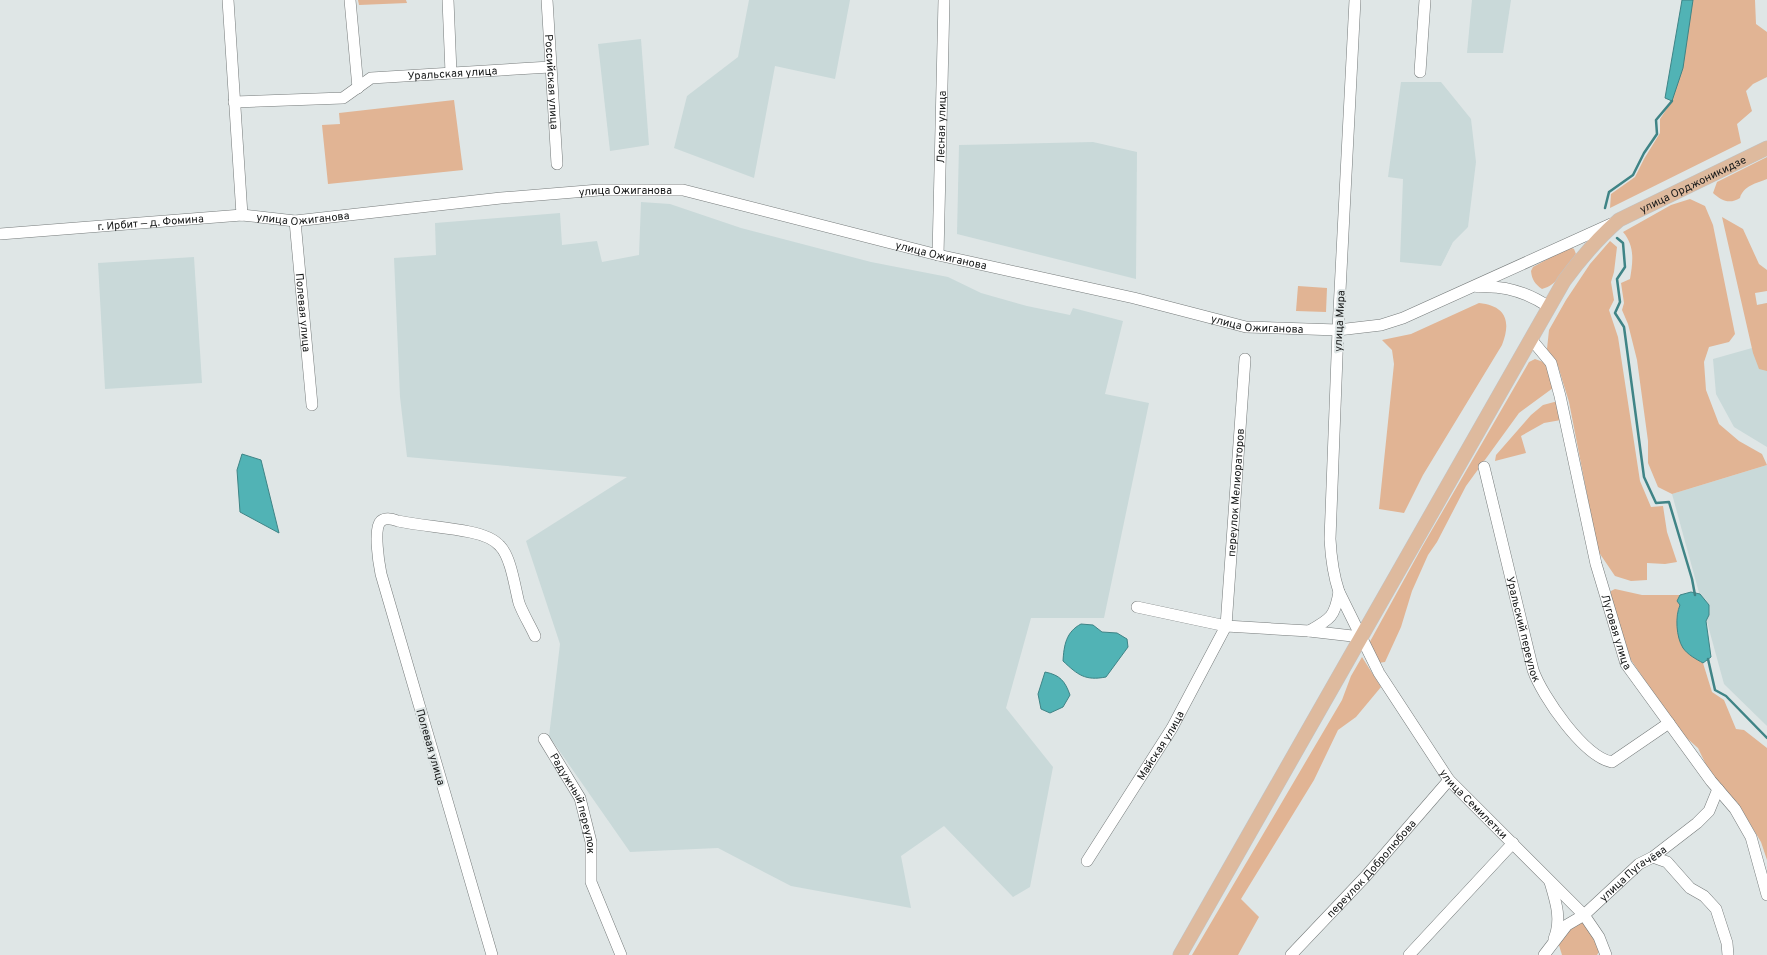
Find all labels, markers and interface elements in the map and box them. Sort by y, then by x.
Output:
street label: Российская улица [541,34,561,130]
street label: Уральская улица [407,64,498,84]
street label: Лесная улица [934,90,950,164]
street label: улица Орджоникидзе [1638,153,1749,217]
street label: улица Ожиганова [578,184,672,200]
street label: улица Ожиганова [256,209,350,229]
street label: г. Ирбит — д. Фомина [97,212,204,234]
street label: улица Ожиганова [894,238,988,274]
street label: Полевая улица [292,273,313,353]
street label: улица Мира [1331,290,1349,352]
street label: улица Ожиганова [1209,312,1304,337]
street label: переулок Мелиораторов [1225,428,1248,557]
street label: Уральский переулок [1503,575,1543,685]
street label: Луговая улица [1597,593,1634,673]
street label: Полевая улица [412,707,448,787]
street label: Майская улица [1134,709,1188,783]
street label: Радужный переулок [546,751,597,854]
street label: улица Семилетки [1436,767,1510,842]
street label: переулок Добролюбова [1324,817,1420,921]
street label: улица Пугачёва [1597,843,1670,905]

